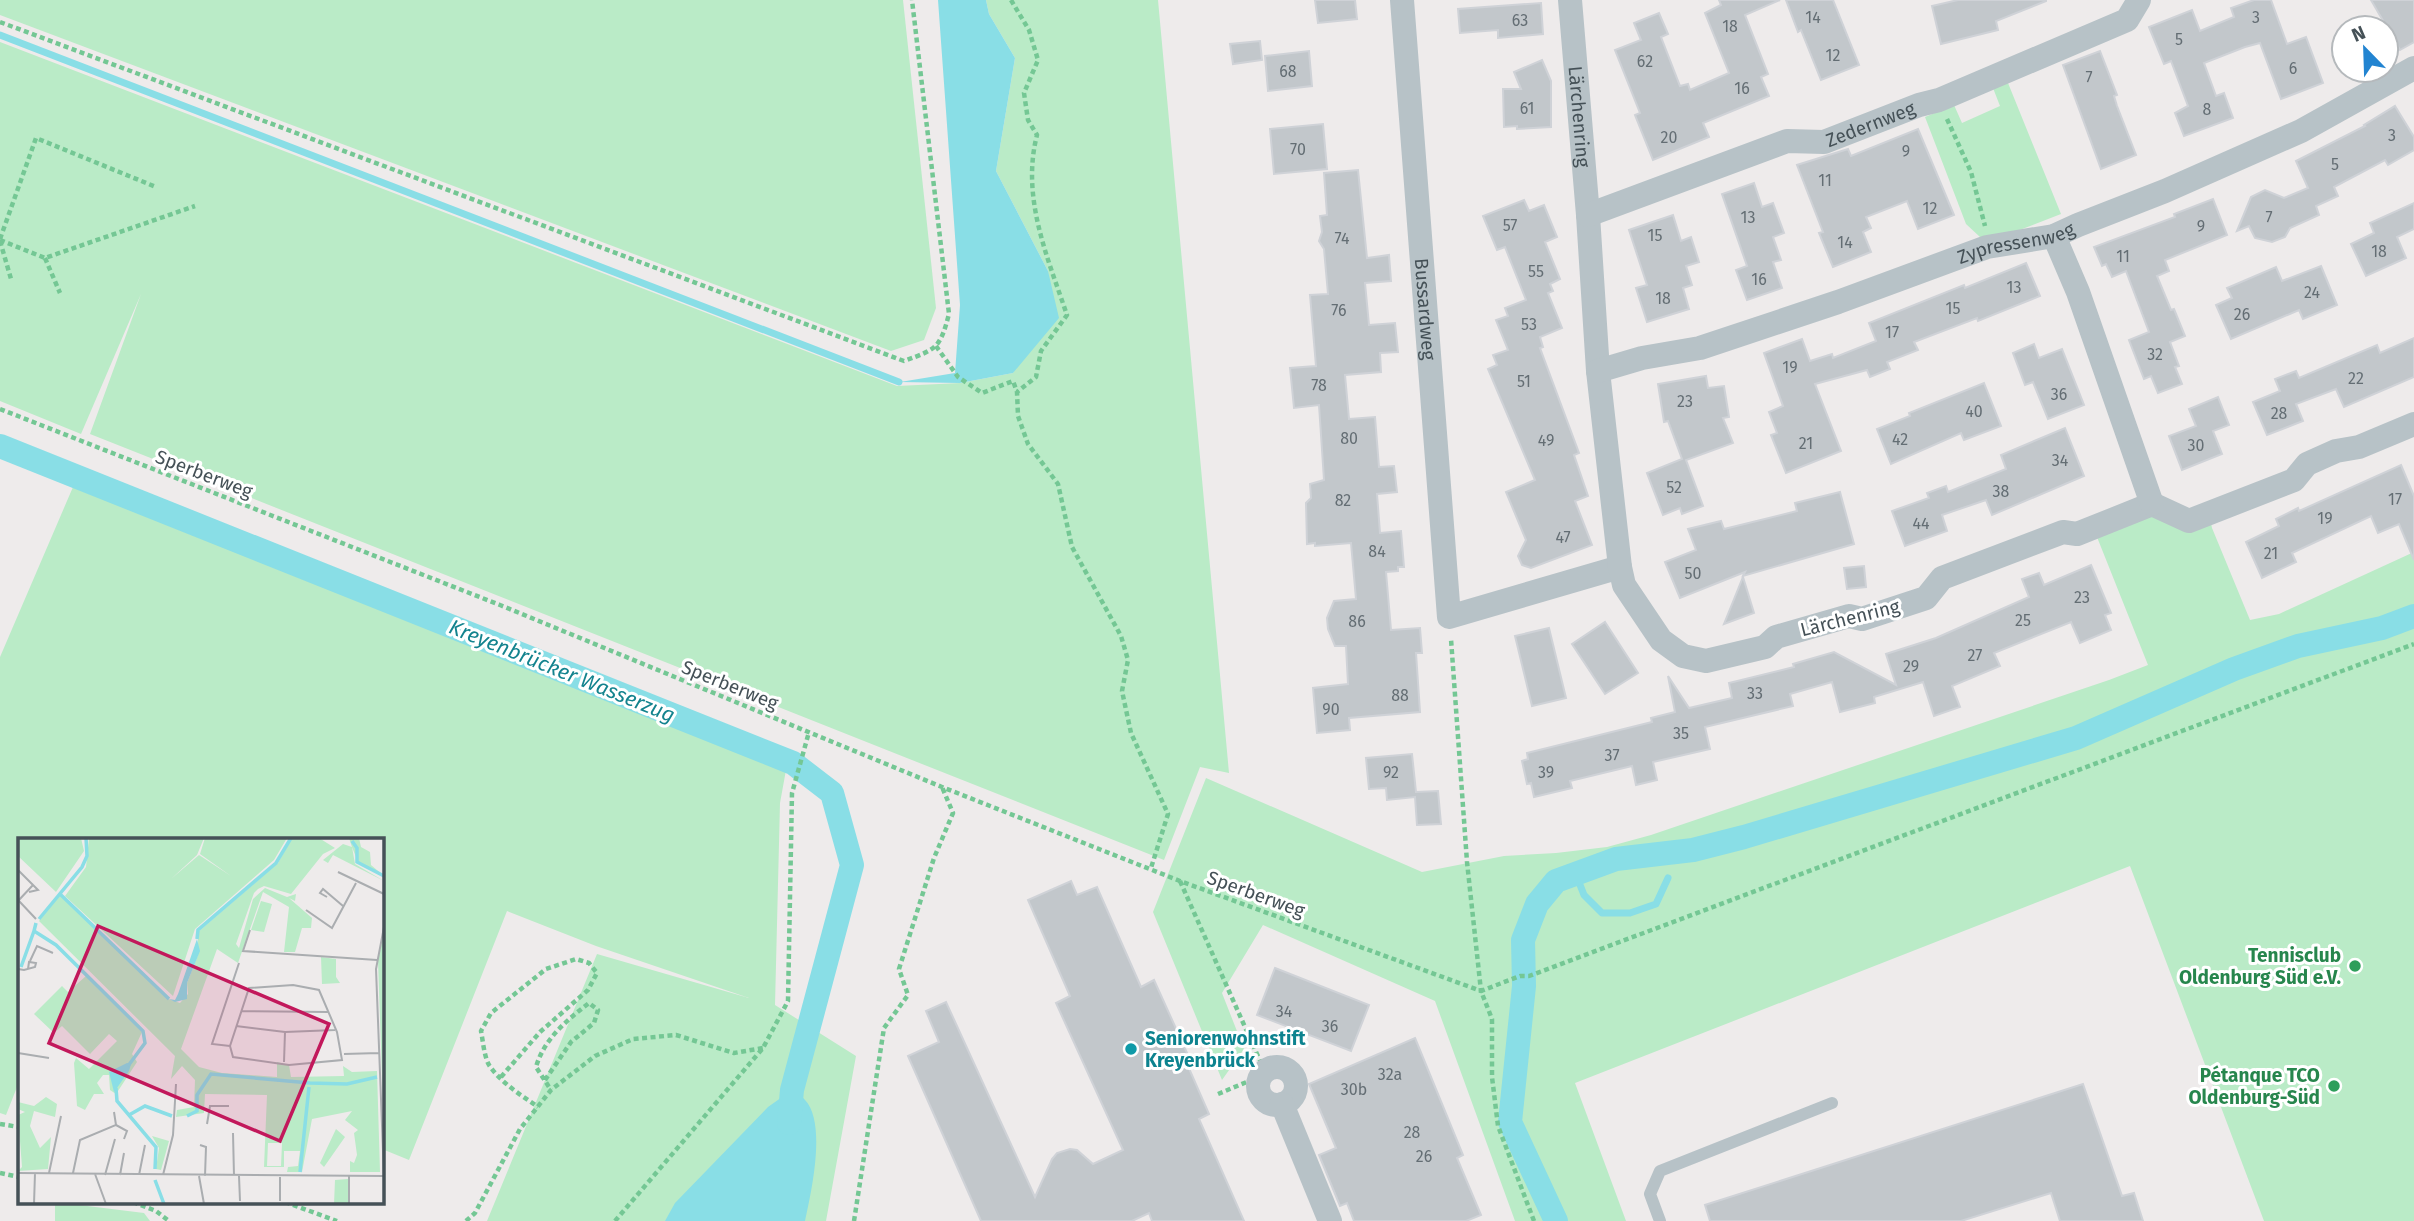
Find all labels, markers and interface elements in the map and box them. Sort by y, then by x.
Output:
house number: 14 [1805,8,1821,27]
house number: 3 [2252,8,2260,27]
house number: 63 [1512,11,1528,30]
north arrow [2330,14,2400,84]
house number: 18 [1722,17,1738,36]
text: N [2348,21,2369,47]
house number: 5 [2175,30,2183,49]
house number: 12 [1826,46,1840,65]
house number: 62 [1637,52,1653,71]
house number: 6 [2289,59,2297,78]
house number: 68 [1279,62,1297,81]
street label: Lärchenring [1564,65,1595,168]
house number: 7 [2085,68,2093,87]
house number: 16 [1734,79,1750,98]
street label: Zedernweg [1822,96,1918,152]
house number: 61 [1520,99,1534,118]
house number: 8 [2203,100,2212,119]
house number: 3 [2388,126,2396,145]
house number: 20 [1661,128,1677,147]
house number: 70 [1290,140,1306,159]
house number: 9 [1902,142,1910,161]
house number: 5 [2331,155,2339,174]
house number: 11 [1818,171,1832,190]
house number: 12 [1923,199,1937,218]
house number: 13 [1741,208,1755,227]
house number: 7 [2265,208,2273,227]
house number: 57 [1503,216,1517,235]
street label: Zypressenweg [1954,217,2078,269]
house number: 9 [2197,217,2205,236]
house number: 15 [1648,226,1662,245]
house number: 74 [1335,229,1350,248]
house number: 14 [1837,233,1853,252]
house number: 18 [2371,242,2387,261]
house number: 11 [2116,247,2130,266]
street label: Bussardweg [1410,257,1441,361]
house number: 55 [1528,262,1544,281]
house number: 16 [1751,270,1767,289]
house number: 13 [2007,278,2021,297]
house number: 24 [2304,283,2320,302]
house number: 18 [1655,289,1671,308]
house number: 15 [1946,299,1960,318]
house number: 76 [1331,301,1347,320]
house number: 26 [2234,305,2250,324]
house number: 53 [1521,315,1537,334]
house number: 17 [1885,323,1899,342]
house number: 32 [2147,345,2163,364]
house number: 19 [1782,358,1798,377]
house number: 22 [2348,369,2364,388]
house number: 51 [1517,372,1531,391]
house number: 78 [1311,376,1327,395]
house number: 36 [2051,385,2067,404]
house number: 23 [1677,392,1693,411]
house number: 40 [1965,402,1983,421]
house number: 28 [2271,404,2288,423]
house number: 80 [1340,429,1358,448]
house number: 42 [1892,430,1908,449]
house number: 49 [1538,431,1554,450]
house number: 21 [1799,434,1813,453]
house number: 30 [2188,436,2205,455]
street label: Sperberweg [152,445,256,503]
house number: 34 [2052,451,2069,470]
house number: 52 [1666,478,1682,497]
house number: 38 [1993,482,2010,501]
house number: 17 [2388,490,2402,509]
house number: 82 [1335,491,1351,510]
house number: 19 [2317,509,2333,528]
house number: 44 [1912,514,1930,533]
house number: 47 [1555,528,1571,547]
house number: 84 [1368,542,1386,561]
house number: 21 [2264,544,2278,563]
house number: 50 [1685,564,1702,583]
house number: 23 [2074,588,2090,607]
street label: Lärchenring [1798,595,1902,641]
house number: 25 [2015,611,2031,630]
house number: 86 [1348,612,1366,631]
water label: Kreyenbrücker Wasserzug [445,614,679,728]
house number: 27 [1968,646,1982,665]
street label: Sperberweg [678,655,782,715]
house number: 29 [1903,657,1919,676]
house number: 33 [1747,684,1763,703]
house number: 88 [1391,686,1409,705]
house number: 90 [1322,700,1340,719]
house number: 35 [1673,724,1689,743]
house number: 37 [1604,746,1620,765]
house number: 92 [1383,763,1399,782]
house number: 39 [1538,763,1554,782]
inset map [18,838,383,1204]
street label: Sperberweg [1204,866,1308,922]
place label: Tennisclub Oldenburg Süd e.V. [2179,944,2341,989]
marker: Tennisclub Oldenburg Süd e.V. [2347,958,2363,974]
house number: 34 [1276,1002,1293,1021]
house number: 36 [1322,1017,1338,1036]
place label: Seniorenwohnstift Kreyenbrück [1145,1027,1306,1072]
marker: Seniorenwohnstift Kreyenbrück [1123,1041,1139,1057]
place label: Pétanque TCO Oldenburg-Süd [2188,1064,2320,1109]
house number: 32a [1378,1065,1402,1084]
marker: Pétanque TCO Oldenburg-Süd [2326,1078,2342,1094]
house number: 30b [1341,1080,1367,1099]
house number: 28 [1404,1123,1421,1142]
house number: 26 [1416,1147,1432,1166]

